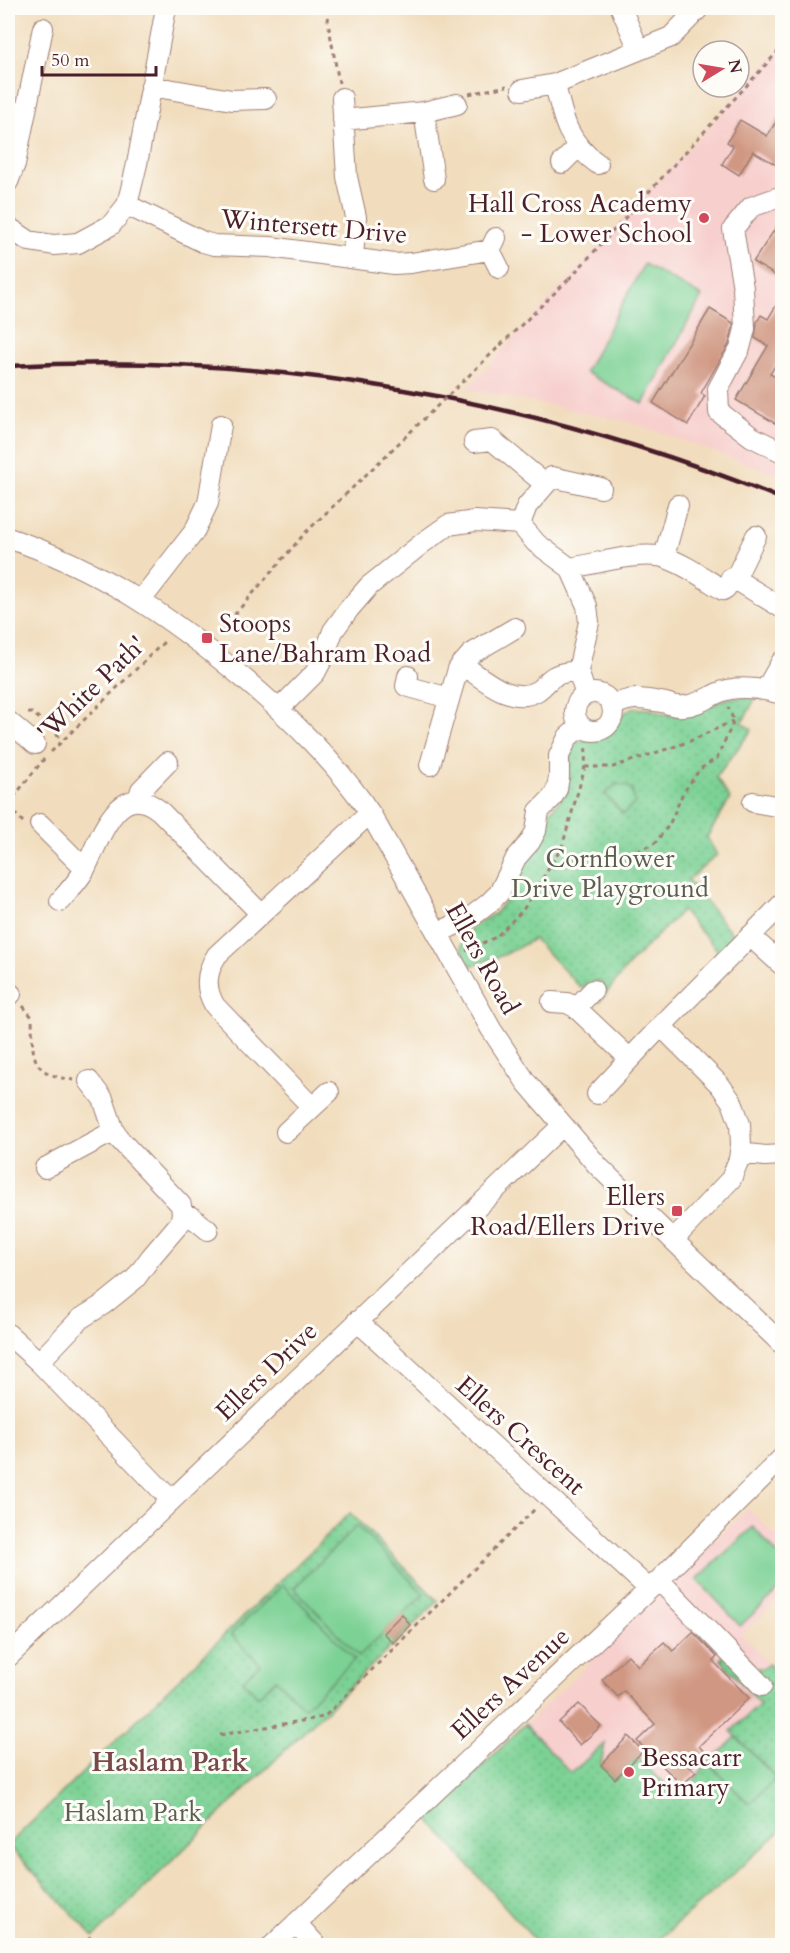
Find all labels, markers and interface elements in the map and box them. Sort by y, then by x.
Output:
scale bar [42,39,156,77]
north arrow [691,39,751,99]
text: 50 m [51,48,90,73]
text: N [723,57,747,75]
place label: Hall Cross Academy - Lower School [468,186,692,251]
street label: Wintersett Drive [218,201,409,252]
marker: Hall Cross Academy - Lower School [697,211,711,225]
place label: Stoops Lane/Bahram Road [219,606,431,671]
street label: 'White Path' [29,628,153,749]
marker: Stoops Lane/Bahram Road [200,631,214,645]
park label: Cornflower Drive Playground [511,841,709,906]
street label: Ellers Road [437,896,528,1021]
place label: Ellers Road/Ellers Drive [470,1179,665,1244]
marker: Ellers Road/Ellers Drive [670,1204,684,1218]
street label: Ellers Drive [208,1314,325,1429]
street label: Ellers Crescent [448,1368,593,1503]
street label: Ellers Avenue [443,1619,577,1748]
place label: Bessacarr Primary [641,1740,742,1805]
district label: Haslam Park [92,1744,249,1781]
marker: Bessacarr Primary [622,1765,636,1779]
park label: Haslam Park [64,1795,202,1830]

